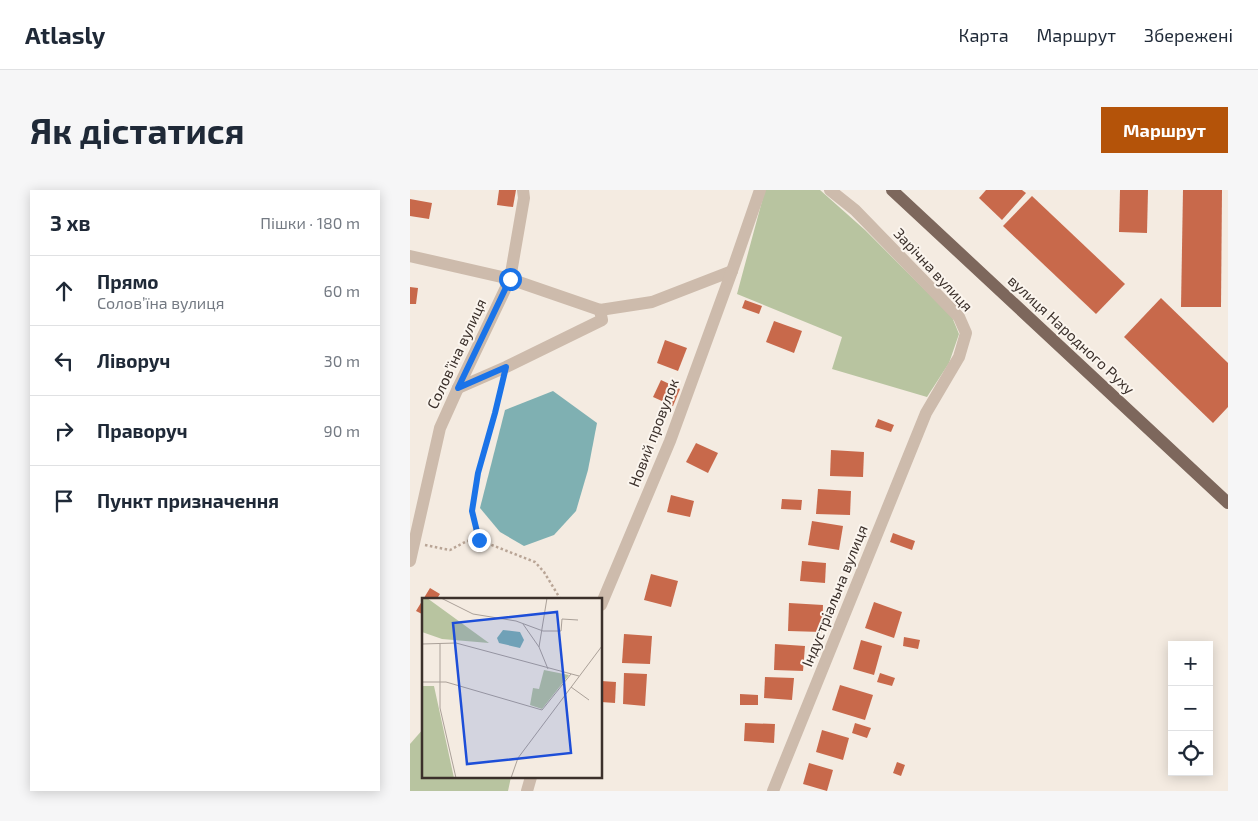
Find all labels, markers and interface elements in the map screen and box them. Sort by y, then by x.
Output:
text: Atlasly [25,20,105,49]
text: Карта [959,24,1009,46]
text: Маршрут [1037,24,1116,46]
text: Збережені [1144,24,1233,46]
button: Маршрут [1101,107,1228,153]
text: Як дістатися [30,109,244,151]
text: 3 хв [50,210,90,235]
text: Пішки · 180 m [260,213,360,232]
street label: Зарічна вулиця [890,224,977,315]
route start [499,268,522,291]
text: Прямо [97,270,159,293]
street label: вулиця Народного Руху [1004,271,1139,398]
icon: ahead [50,277,78,305]
text: 60 m [324,281,360,300]
text: Соловʼїна вулиця [97,293,224,312]
street label: Соловʼїна вулиця [423,296,490,412]
icon: left [50,347,78,375]
text: Ліворуч [97,349,170,372]
text: 30 m [324,351,360,370]
street label: Новий провулок [624,376,683,490]
icon: right [50,417,78,445]
text: Праворуч [97,419,188,442]
text: 90 m [324,421,360,440]
icon: arrive [50,487,78,515]
text: Пункт призначення [97,489,279,512]
street label: Індустріальна вулиця [797,522,872,669]
route end [468,529,491,552]
inset map [422,598,602,778]
map controls [1168,641,1213,776]
button: + [1168,641,1213,686]
button: − [1168,686,1213,731]
button: locate [1168,731,1213,776]

